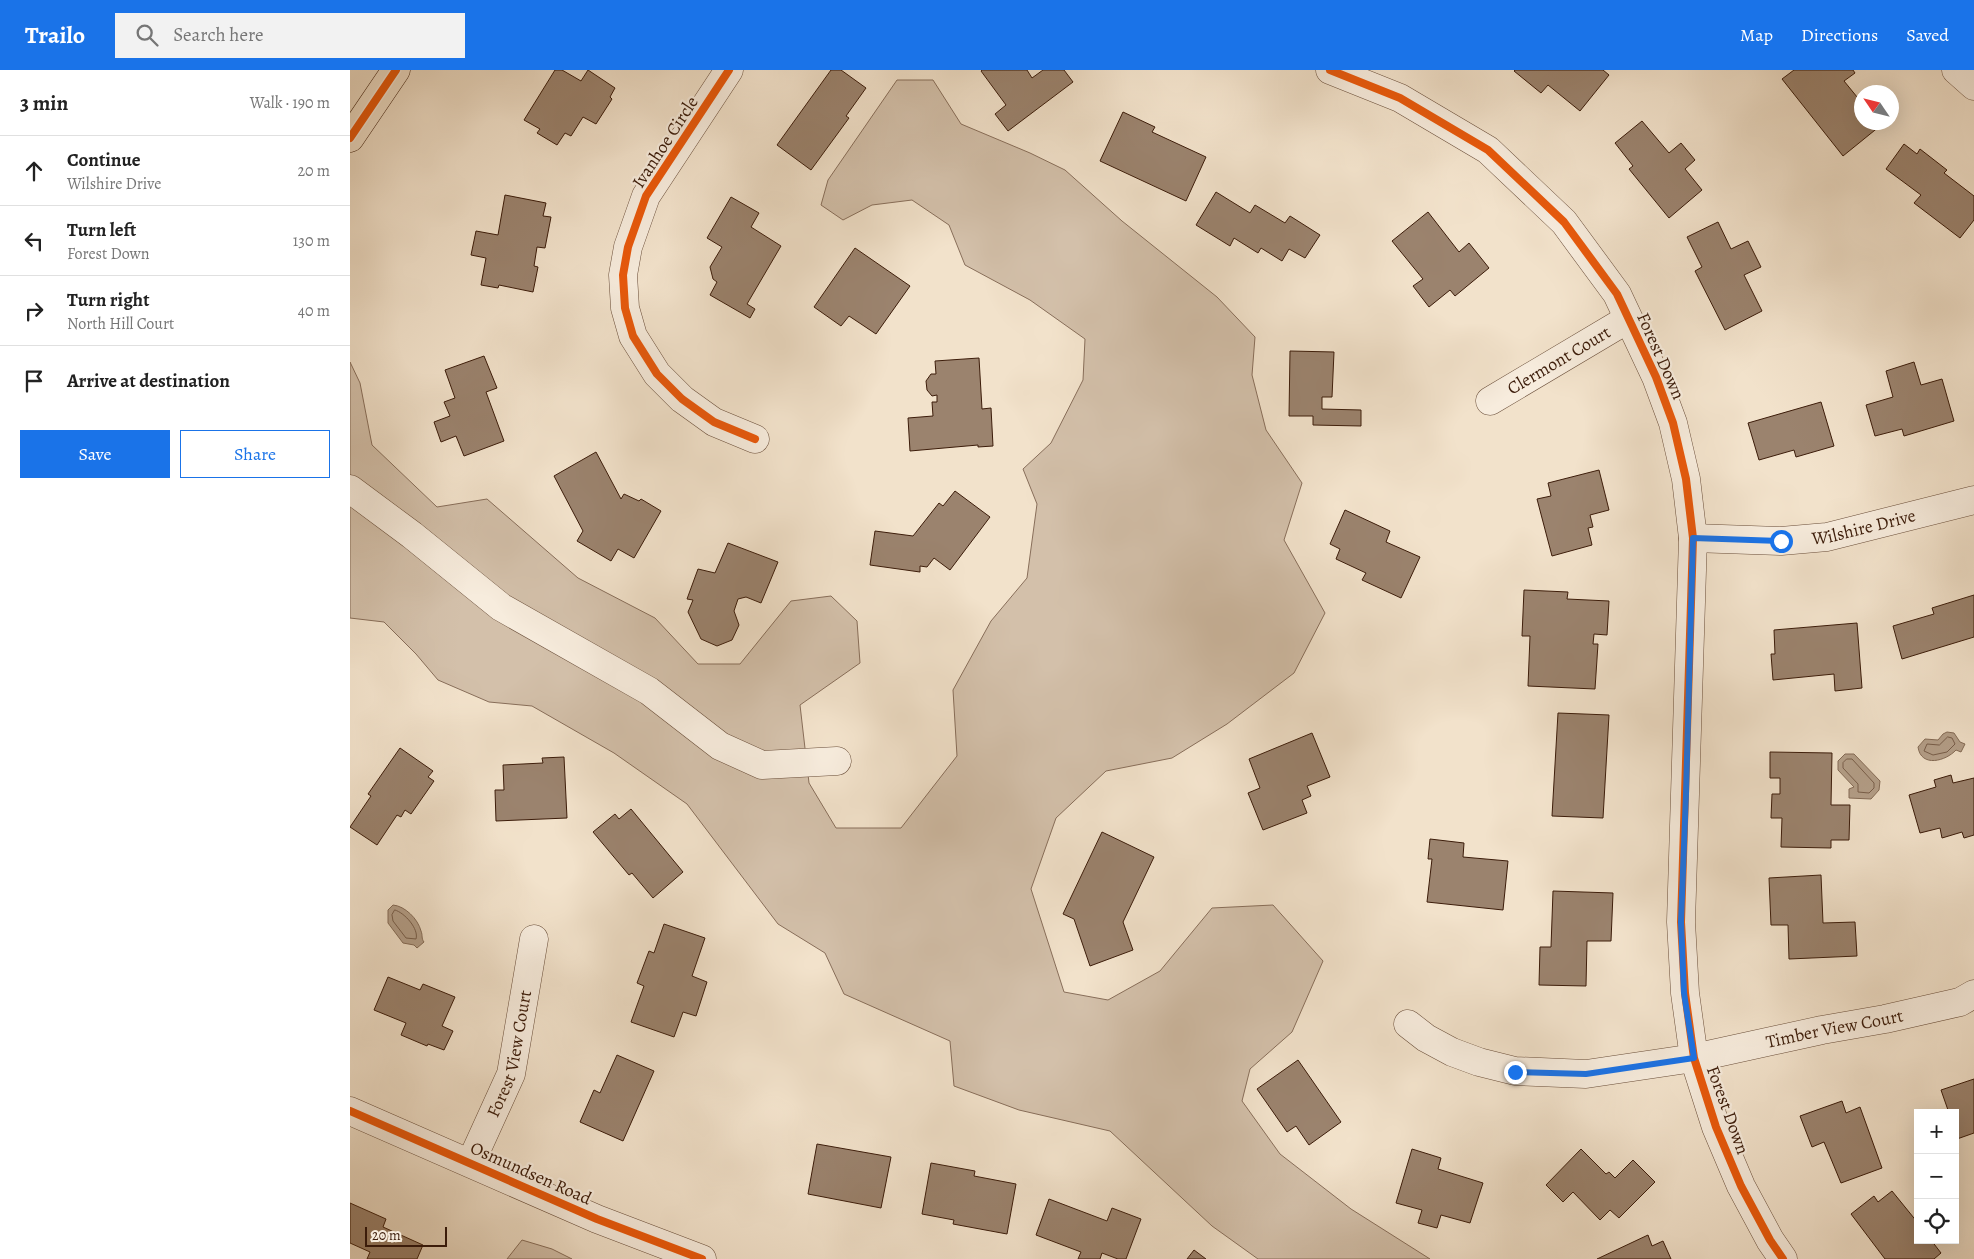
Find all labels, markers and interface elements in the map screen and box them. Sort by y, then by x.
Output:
search box [115,13,465,58]
text: Trailo [25,19,85,51]
icon: search [133,21,161,49]
text: Search here [173,22,264,48]
text: Map [1740,23,1773,47]
text: Directions [1801,23,1878,47]
text: Saved [1906,23,1949,47]
north arrow [1854,85,1899,130]
text: 3 min [20,89,68,117]
street label: Ivanhoe Circle [626,91,704,193]
text: Walk · 190 m [250,92,330,114]
text: Continue [67,147,141,173]
icon: ahead [20,157,48,185]
text: 20 m [297,160,330,182]
text: Wilshire Drive [67,173,161,195]
text: Turn left [67,217,136,243]
icon: left [20,227,48,255]
text: 130 m [293,230,330,252]
text: Forest Down [67,243,149,265]
text: Turn right [67,287,149,313]
icon: right [20,297,48,325]
text: 40 m [298,300,330,322]
street label: Forest Down [1631,309,1691,403]
text: North Hill Court [67,313,174,335]
street label: Clermont Court [1503,320,1615,400]
icon: arrive [20,367,48,395]
text: Arrive at destination [67,368,230,394]
button: Save [20,430,170,478]
button: Share [180,430,330,478]
street label: Wilshire Drive [1810,503,1918,550]
route start [1770,530,1793,553]
street label: Forest View Court [481,988,537,1121]
street label: Timber View Court [1764,1003,1905,1054]
route end [1504,1061,1527,1084]
street label: Forest Down [1701,1062,1755,1158]
map controls [1914,1109,1959,1244]
button: + [1914,1109,1959,1154]
street label: Osmundsen Road [467,1136,596,1211]
button: − [1914,1154,1959,1199]
button: locate [1914,1199,1959,1244]
scale bar [365,1224,448,1247]
text: 20 m [372,1226,401,1245]

